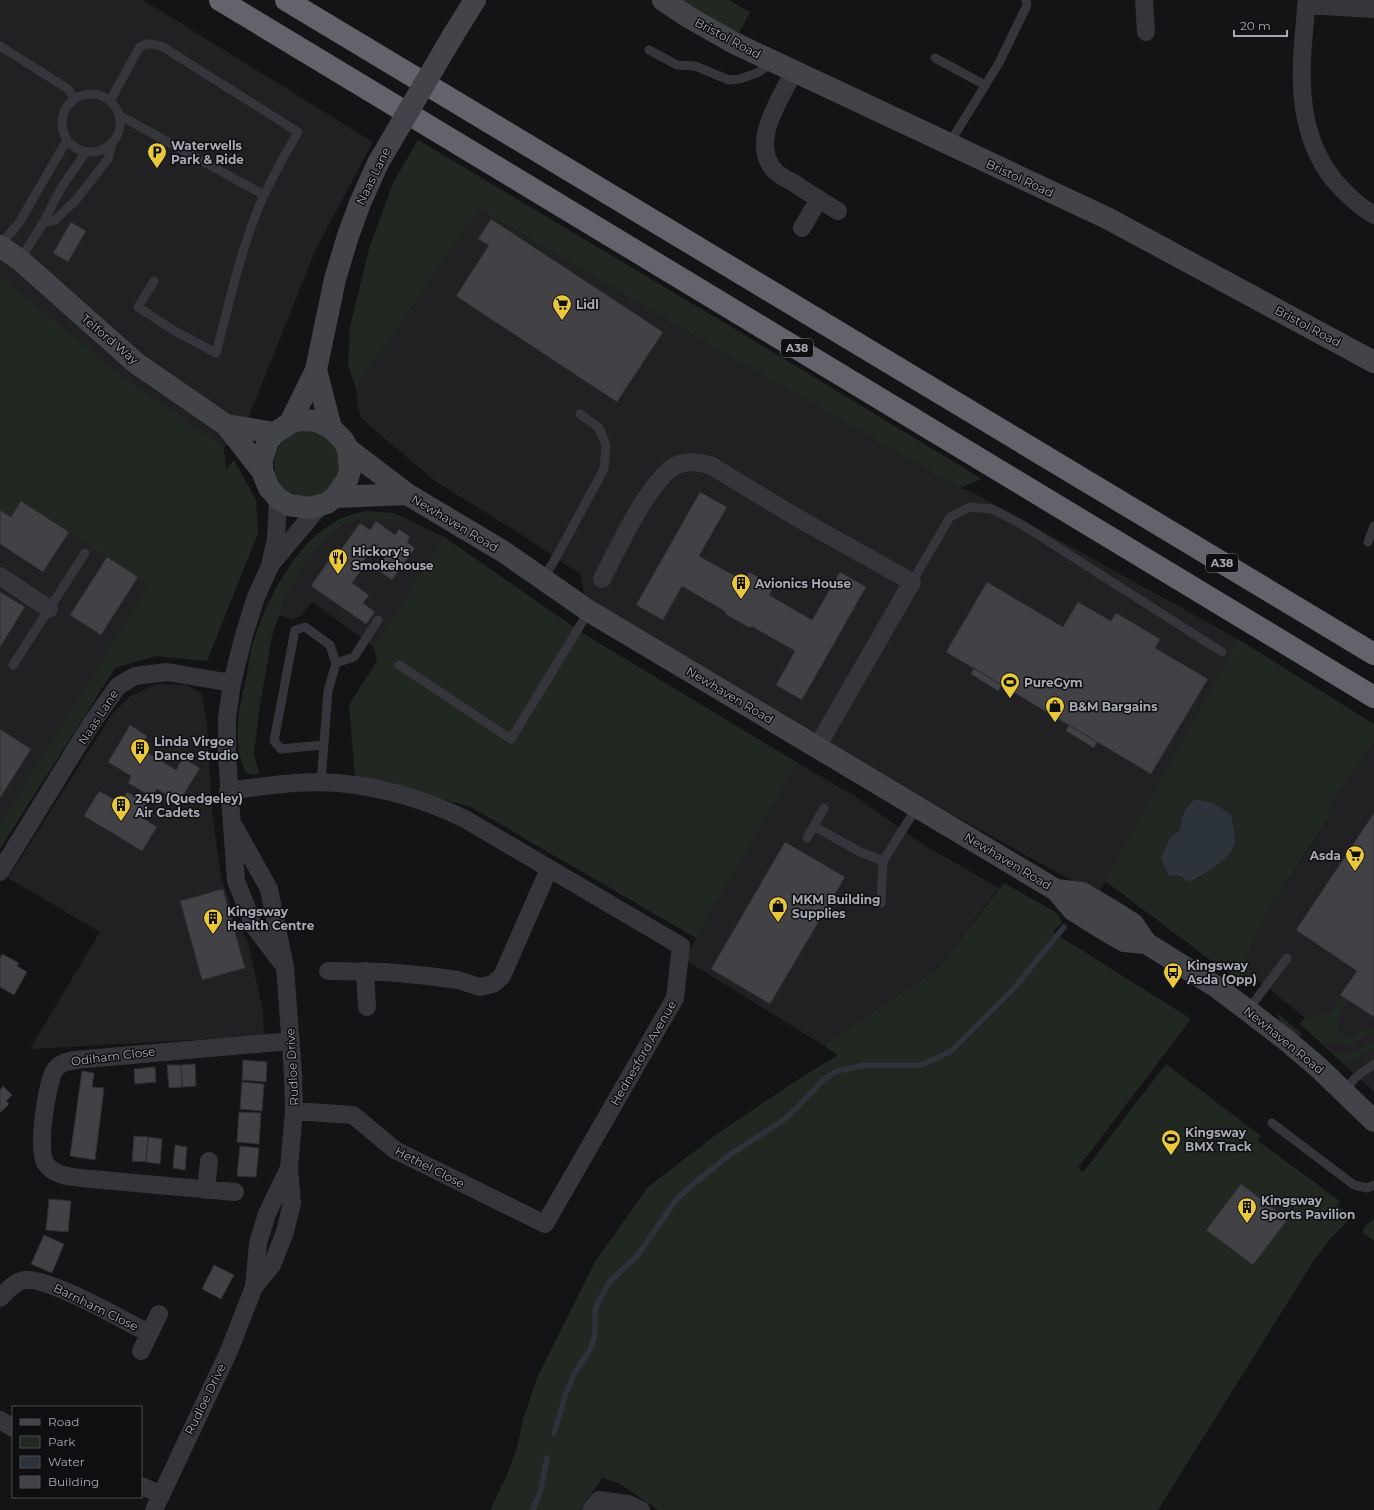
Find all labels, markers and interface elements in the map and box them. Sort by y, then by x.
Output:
scale bar [1234,12,1287,38]
street label: Bristol Road [692,14,764,62]
text: 20 m [1240,18,1271,33]
place label: Waterwells Park & Ride [171,138,244,167]
parking icon: Waterwells Park & Ride [146,141,168,169]
street label: Naas Lane [353,145,393,207]
street label: Bristol Road [984,156,1056,200]
supermarket icon: Lidl [551,293,573,321]
place label: Lidl [576,297,599,312]
street label: Bristol Road [1272,302,1344,350]
street label: Telford Way [78,311,142,368]
road number: A38 [781,339,813,357]
street label: Newhaven Road [409,491,501,555]
place label: Hickory's Smokehouse [352,544,434,573]
restaurant icon: Hickory's Smokehouse [327,547,349,575]
road number: A38 [1206,554,1238,572]
building icon: Avionics House [730,572,752,600]
place label: Avionics House [754,576,851,591]
street label: Newhaven Road [684,663,776,727]
sports icon: PureGym [999,671,1021,699]
place label: PureGym [1024,675,1083,690]
street label: Naas Lane [75,687,121,747]
shop icon: B&M Bargains [1044,695,1066,723]
place label: B&M Bargains [1069,699,1158,714]
place label: Linda Virgoe Dance Studio [154,734,239,763]
building icon: Linda Virgoe Dance Studio [129,737,151,765]
place label: 2419 (Quedgeley) Air Cadets [134,791,243,820]
building icon: 2419 (Quedgeley) Air Cadets [110,794,132,822]
street label: Newhaven Road [962,829,1054,893]
supermarket icon: Asda [1344,844,1366,872]
place label: Asda [1309,848,1341,863]
place label: MKM Building Supplies [792,892,881,921]
shop icon: MKM Building Supplies [767,895,789,923]
place label: Kingsway Health Centre [227,904,315,933]
building icon: Kingsway Health Centre [202,907,224,935]
place label: Kingsway Asda (Opp) [1186,958,1257,987]
bus stop icon: Kingsway Asda (Opp) [1162,961,1184,989]
street label: Hednesford Avenue [607,998,679,1108]
street label: Newhaven Road [1241,1003,1327,1077]
street label: Rudloe Drive [282,1028,302,1106]
street label: Odiham Close [70,1043,156,1069]
place label: Kingsway BMX Track [1185,1125,1252,1154]
sports icon: Kingsway BMX Track [1160,1128,1182,1156]
street label: Hethel Close [393,1143,467,1191]
place label: Kingsway Sports Pavilion [1261,1193,1355,1222]
building icon: Kingsway Sports Pavilion [1236,1196,1258,1224]
street label: Barnham Close [51,1280,141,1334]
street label: Rudloe Drive [181,1361,229,1437]
legend [12,1406,142,1498]
text: Road [48,1414,79,1429]
text: Park [48,1434,76,1449]
text: Water [48,1454,85,1469]
text: Building [48,1474,99,1489]

